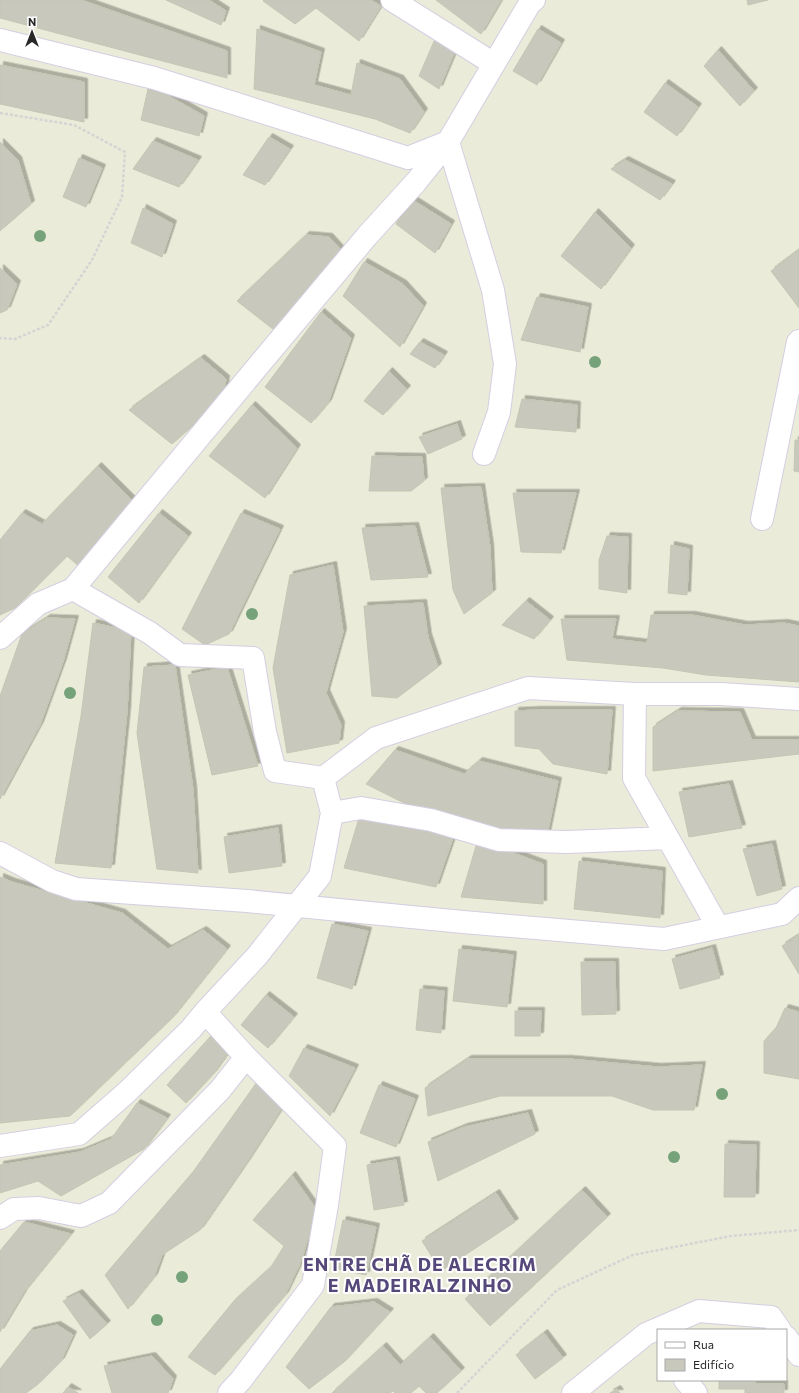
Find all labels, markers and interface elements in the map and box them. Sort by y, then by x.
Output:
north arrow [12,12,52,52]
text: N [28,15,36,28]
district label: ENTRE CHÃ DE ALECRIM E MADEIRALZINHO [303,1253,537,1296]
legend [657,1329,787,1381]
text: Rua [693,1337,714,1351]
text: Edifício [693,1357,734,1371]

